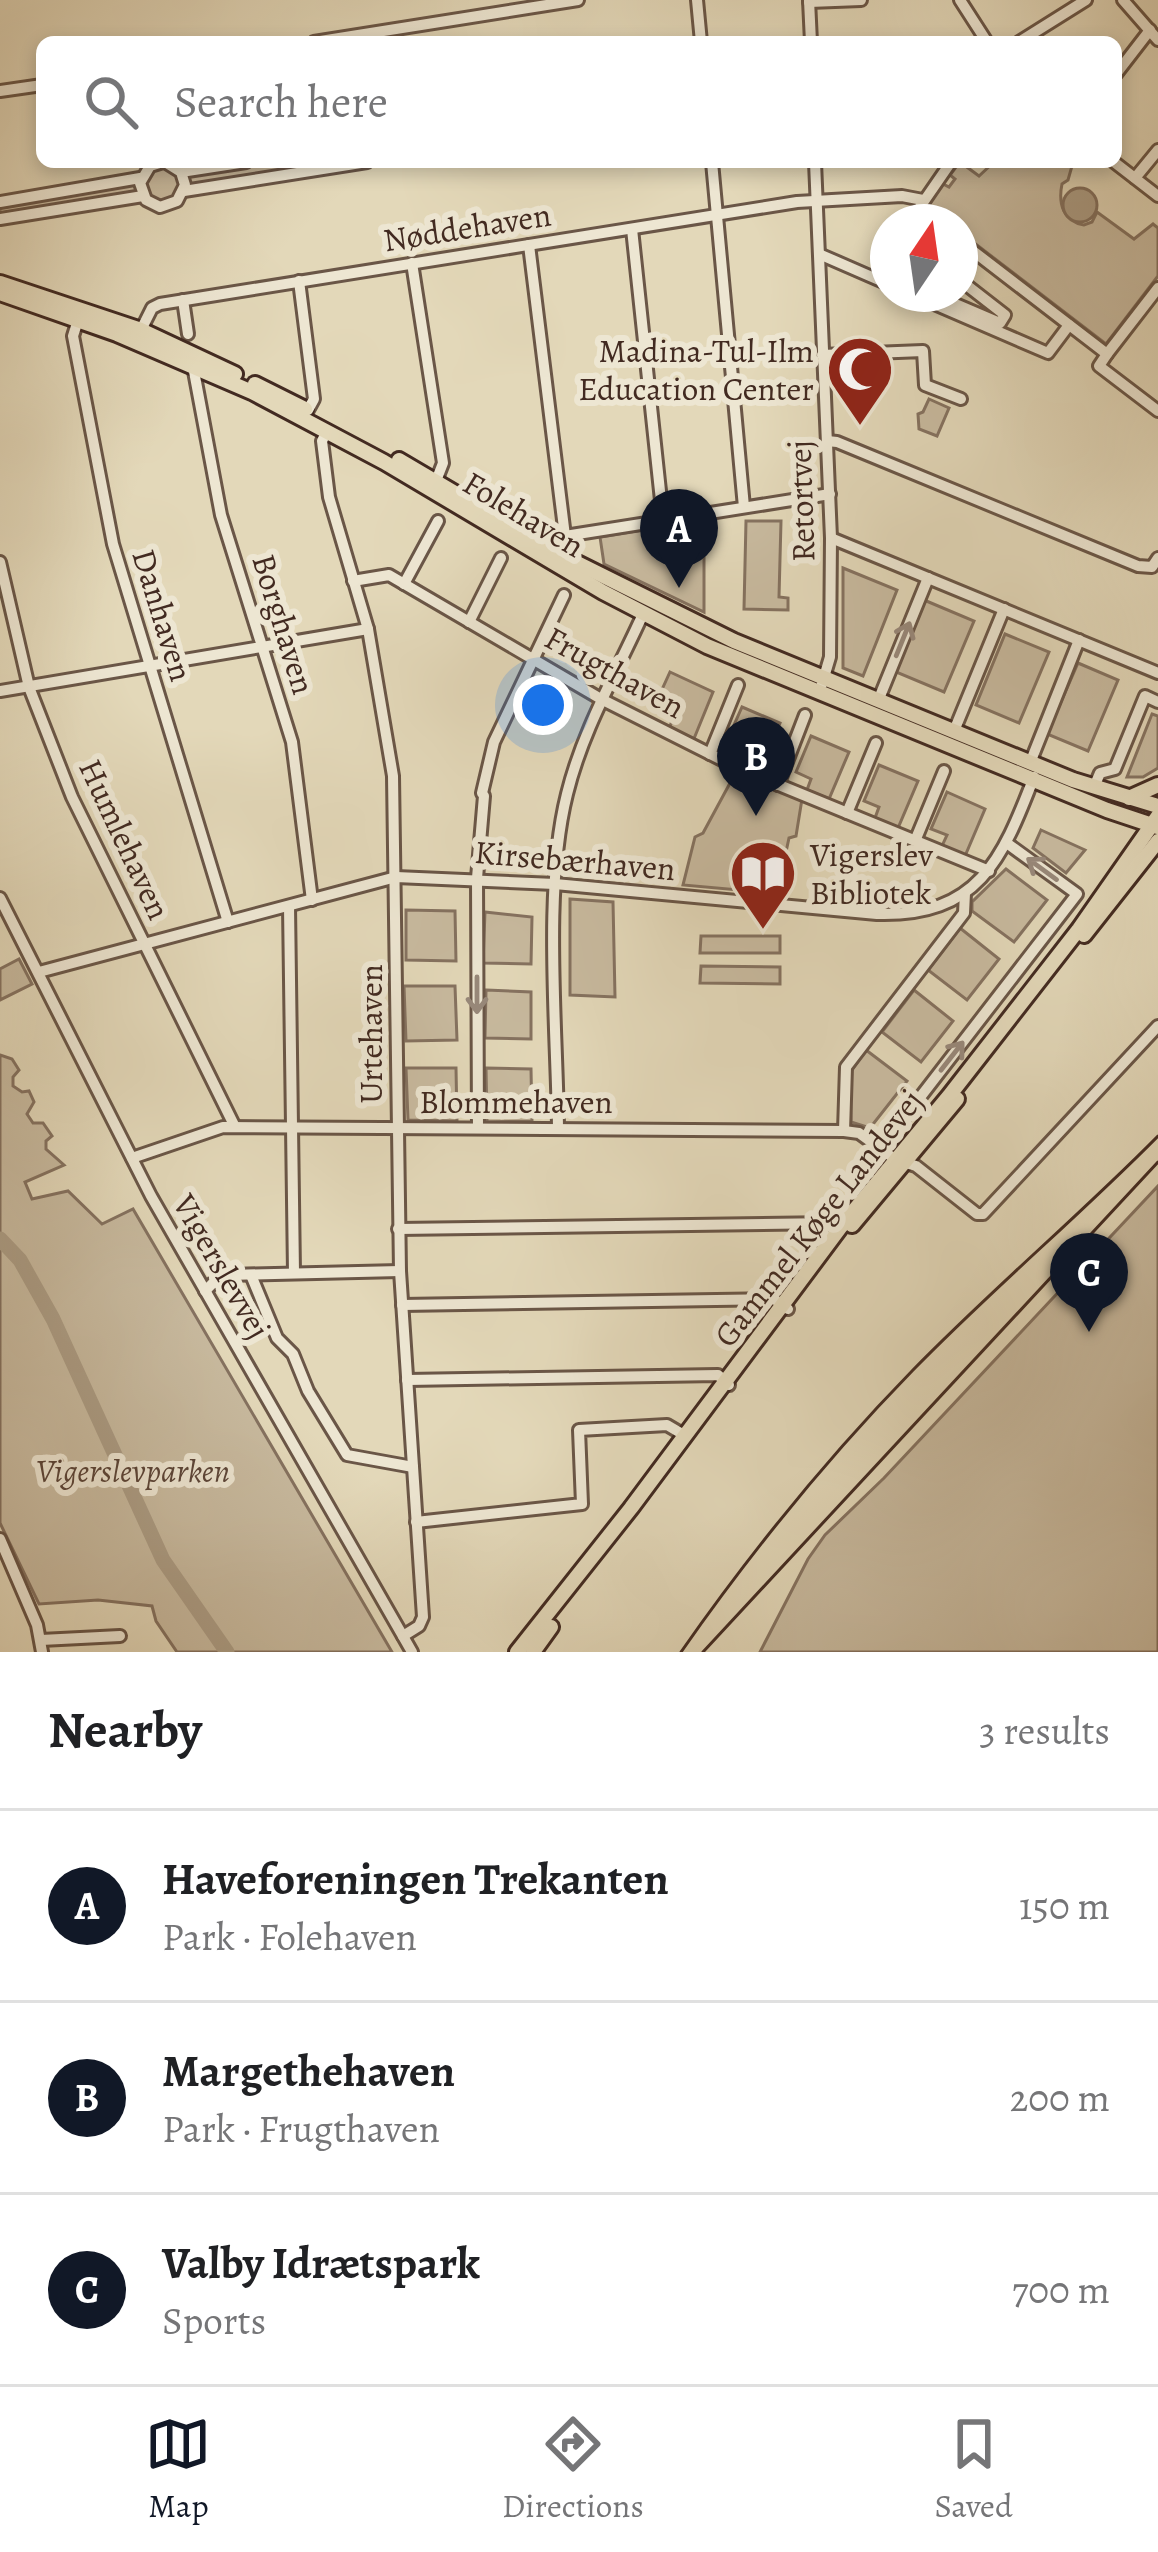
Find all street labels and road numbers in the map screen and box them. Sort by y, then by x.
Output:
street label: Nøddehaven [380,192,554,262]
street label: Retortvej [776,439,826,563]
street label: Folehaven [455,460,593,568]
street label: Danhaven [122,543,204,687]
street label: Borghaven [241,548,327,700]
street label: Frugthaven [537,615,693,729]
street label: Humlehaven [68,751,182,927]
street label: Kirsebærhaven [473,829,677,891]
street label: Urtehaven [348,964,393,1104]
street label: Blommehaven [419,1079,613,1124]
street label: Gammel Køge Landevej [703,1080,933,1356]
street label: Vigerslevvej [162,1185,282,1347]

